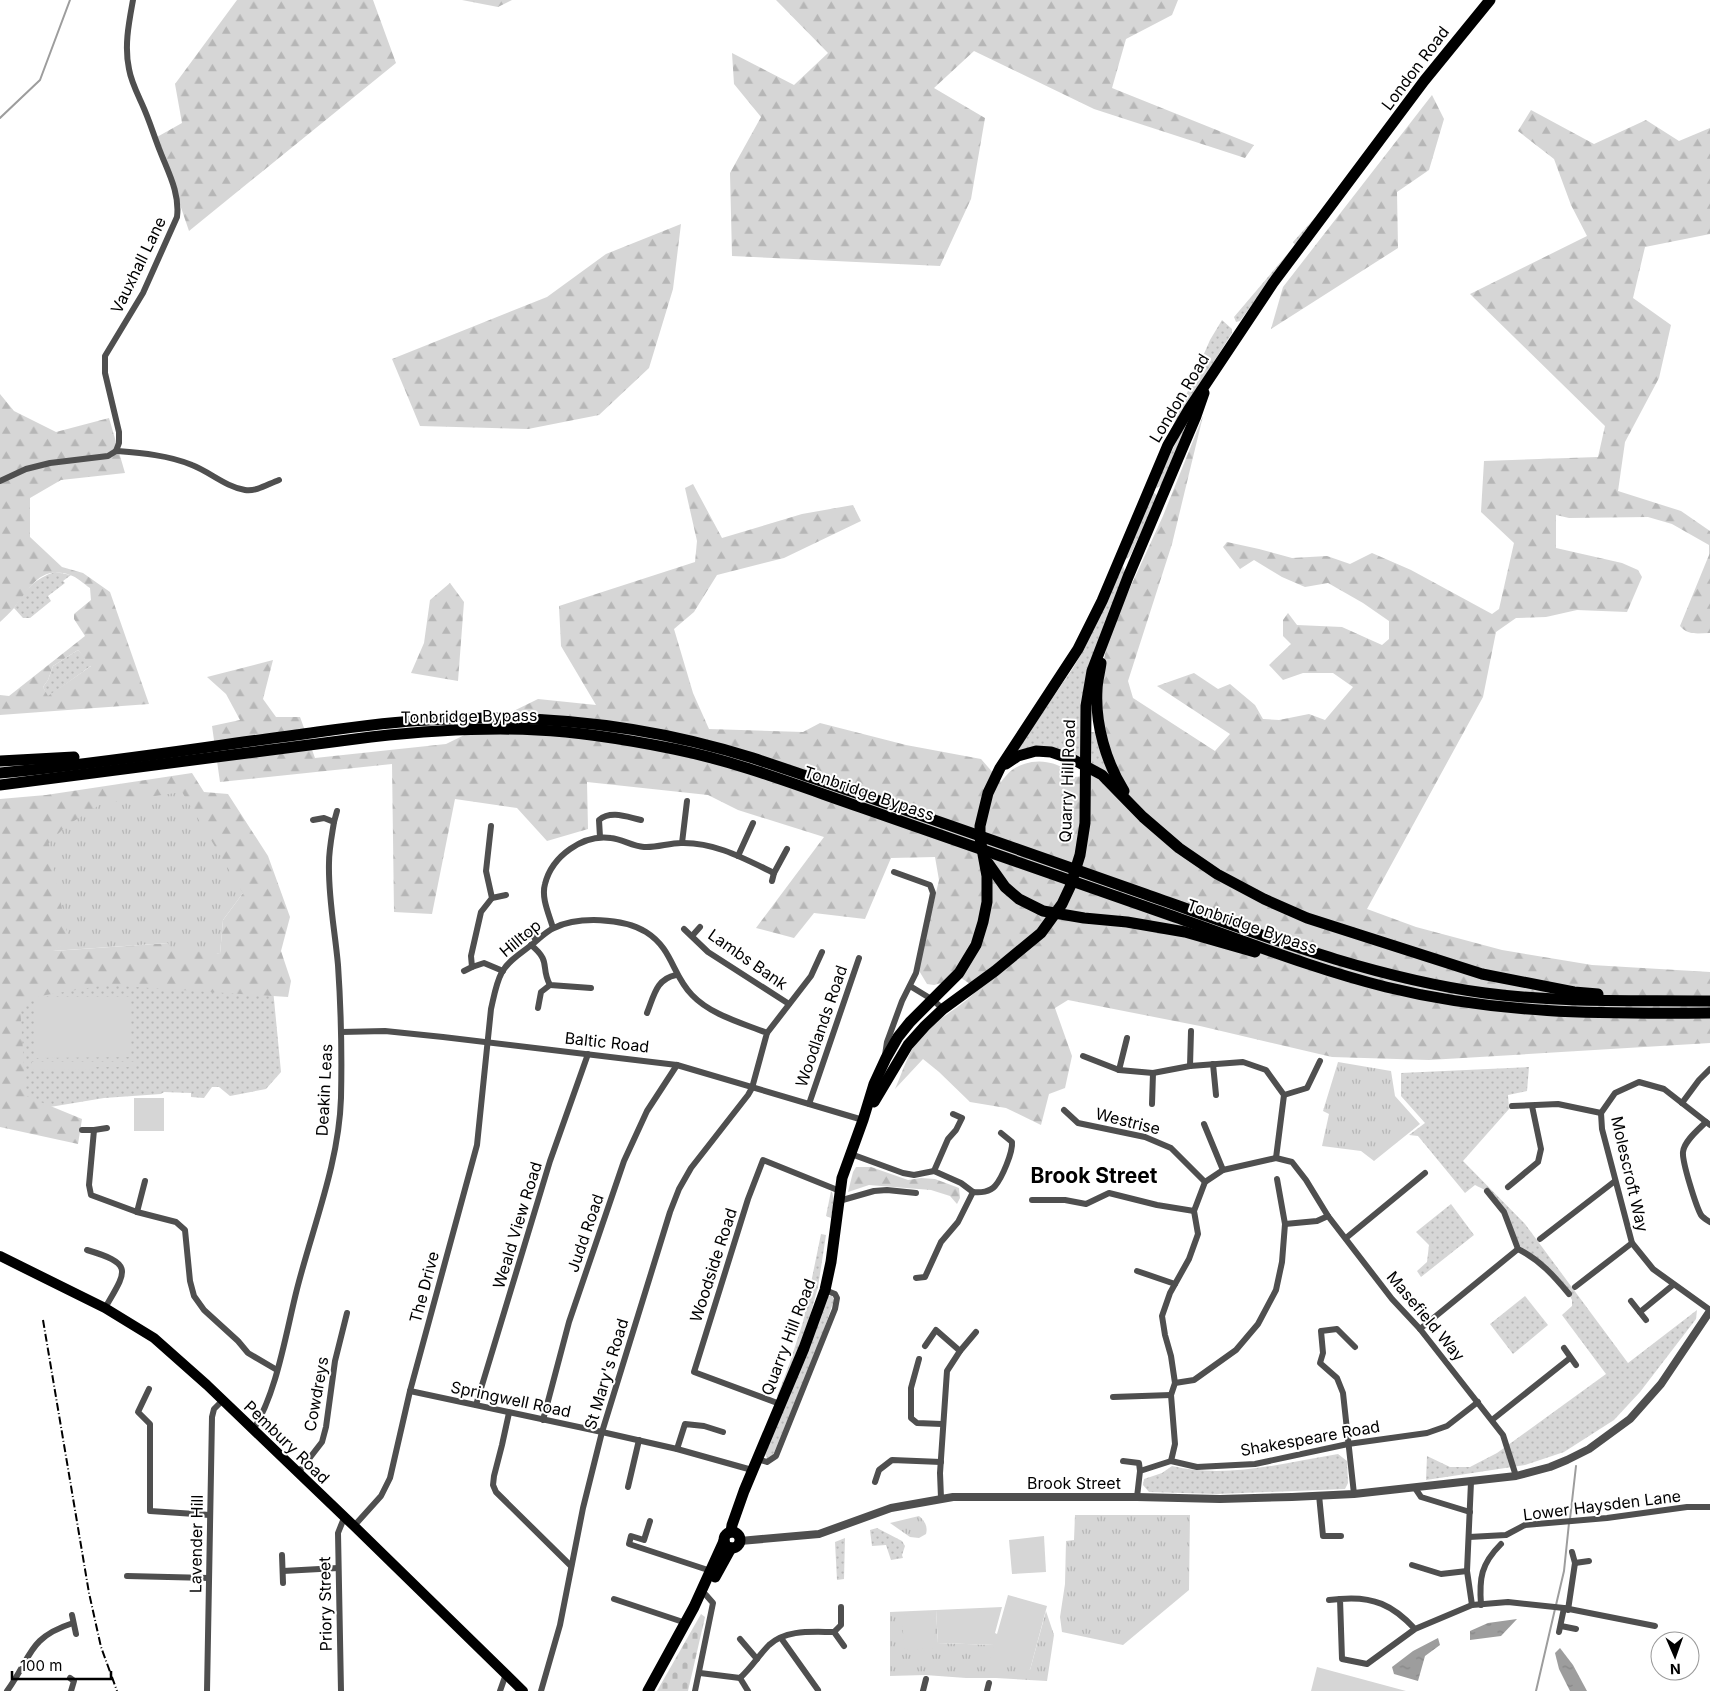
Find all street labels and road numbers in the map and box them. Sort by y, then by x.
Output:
street label: London Road [1377,22,1453,114]
street label: Vauxhall Lane [106,213,170,317]
street label: London Road [1145,350,1213,446]
street label: Tonbridge Bypass [400,705,538,727]
street label: Quarry Hill Road [1055,719,1079,843]
street label: Tonbridge Bypass [801,761,937,825]
street label: Tonbridge Bypass [1184,894,1320,958]
street label: Hilltop [495,915,545,961]
street label: Lambs Bank [704,924,792,994]
street label: Woodlands Road [791,962,851,1090]
street label: Baltic Road [564,1028,650,1056]
street label: Deakin Leas [312,1043,336,1137]
street label: Westrise [1094,1103,1162,1139]
street label: Molescroft Way [1607,1114,1653,1234]
street label: Weald View Road [488,1159,546,1291]
street label: Judd Road [562,1191,608,1275]
street label: Woodside Road [685,1206,741,1324]
street label: The Drive [405,1249,443,1325]
street label: Masefield Way [1383,1267,1469,1365]
street label: Quarry Hill Road [757,1276,819,1398]
street label: St Mary's Road [580,1316,632,1432]
street label: Cowdreys [300,1355,332,1433]
street label: Springwell Road [449,1376,573,1422]
street label: Pembury Road [240,1396,334,1488]
street label: Shakespeare Road [1239,1416,1381,1460]
street label: Brook Street [1027,1473,1121,1493]
street label: Lower Haysden Lane [1522,1485,1682,1525]
street label: Lavender Hill [185,1495,207,1593]
street label: Priory Street [314,1556,336,1652]

